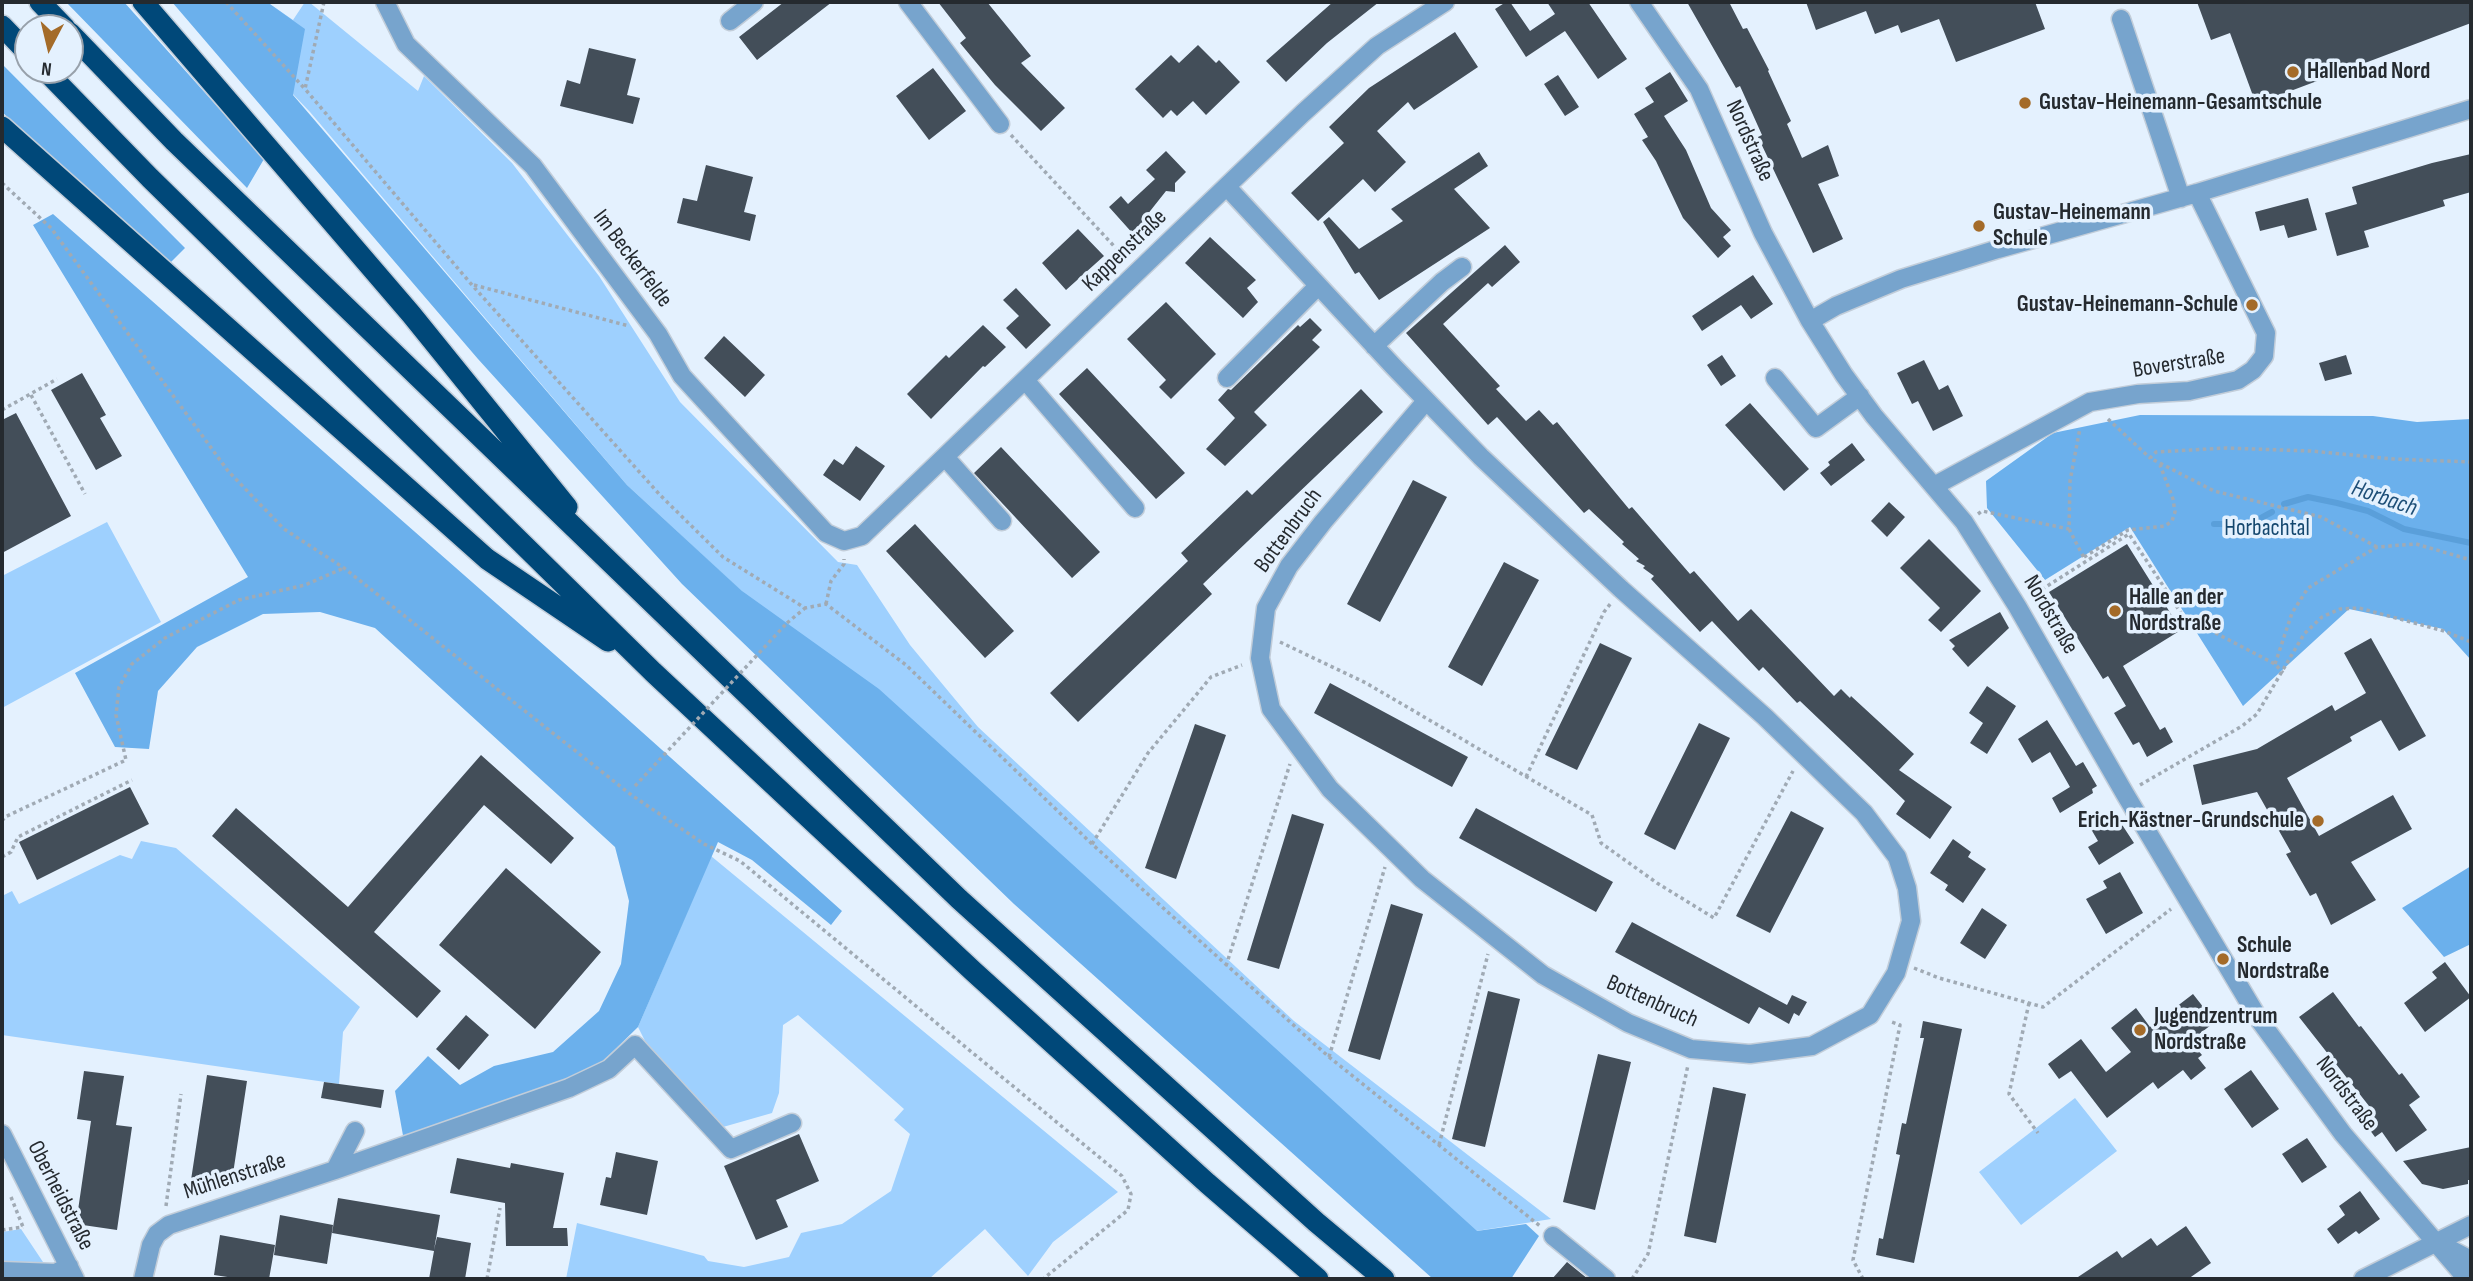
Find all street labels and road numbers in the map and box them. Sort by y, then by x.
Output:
street label: Nordstraße [1719,96,1779,186]
street label: Kappenstraße [1077,204,1173,298]
street label: Im Beckerfelde [586,205,678,313]
street label: Boverstraße [2131,343,2227,385]
street label: Bottenbruch [1249,483,1329,579]
street label: Nordstraße [2016,571,2084,659]
street label: Bottenbruch [1602,970,1702,1034]
street label: Nordstraße [2309,1051,2383,1137]
street label: Oberheidstraße [21,1137,99,1255]
street label: Mühlenstraße [180,1148,290,1206]

